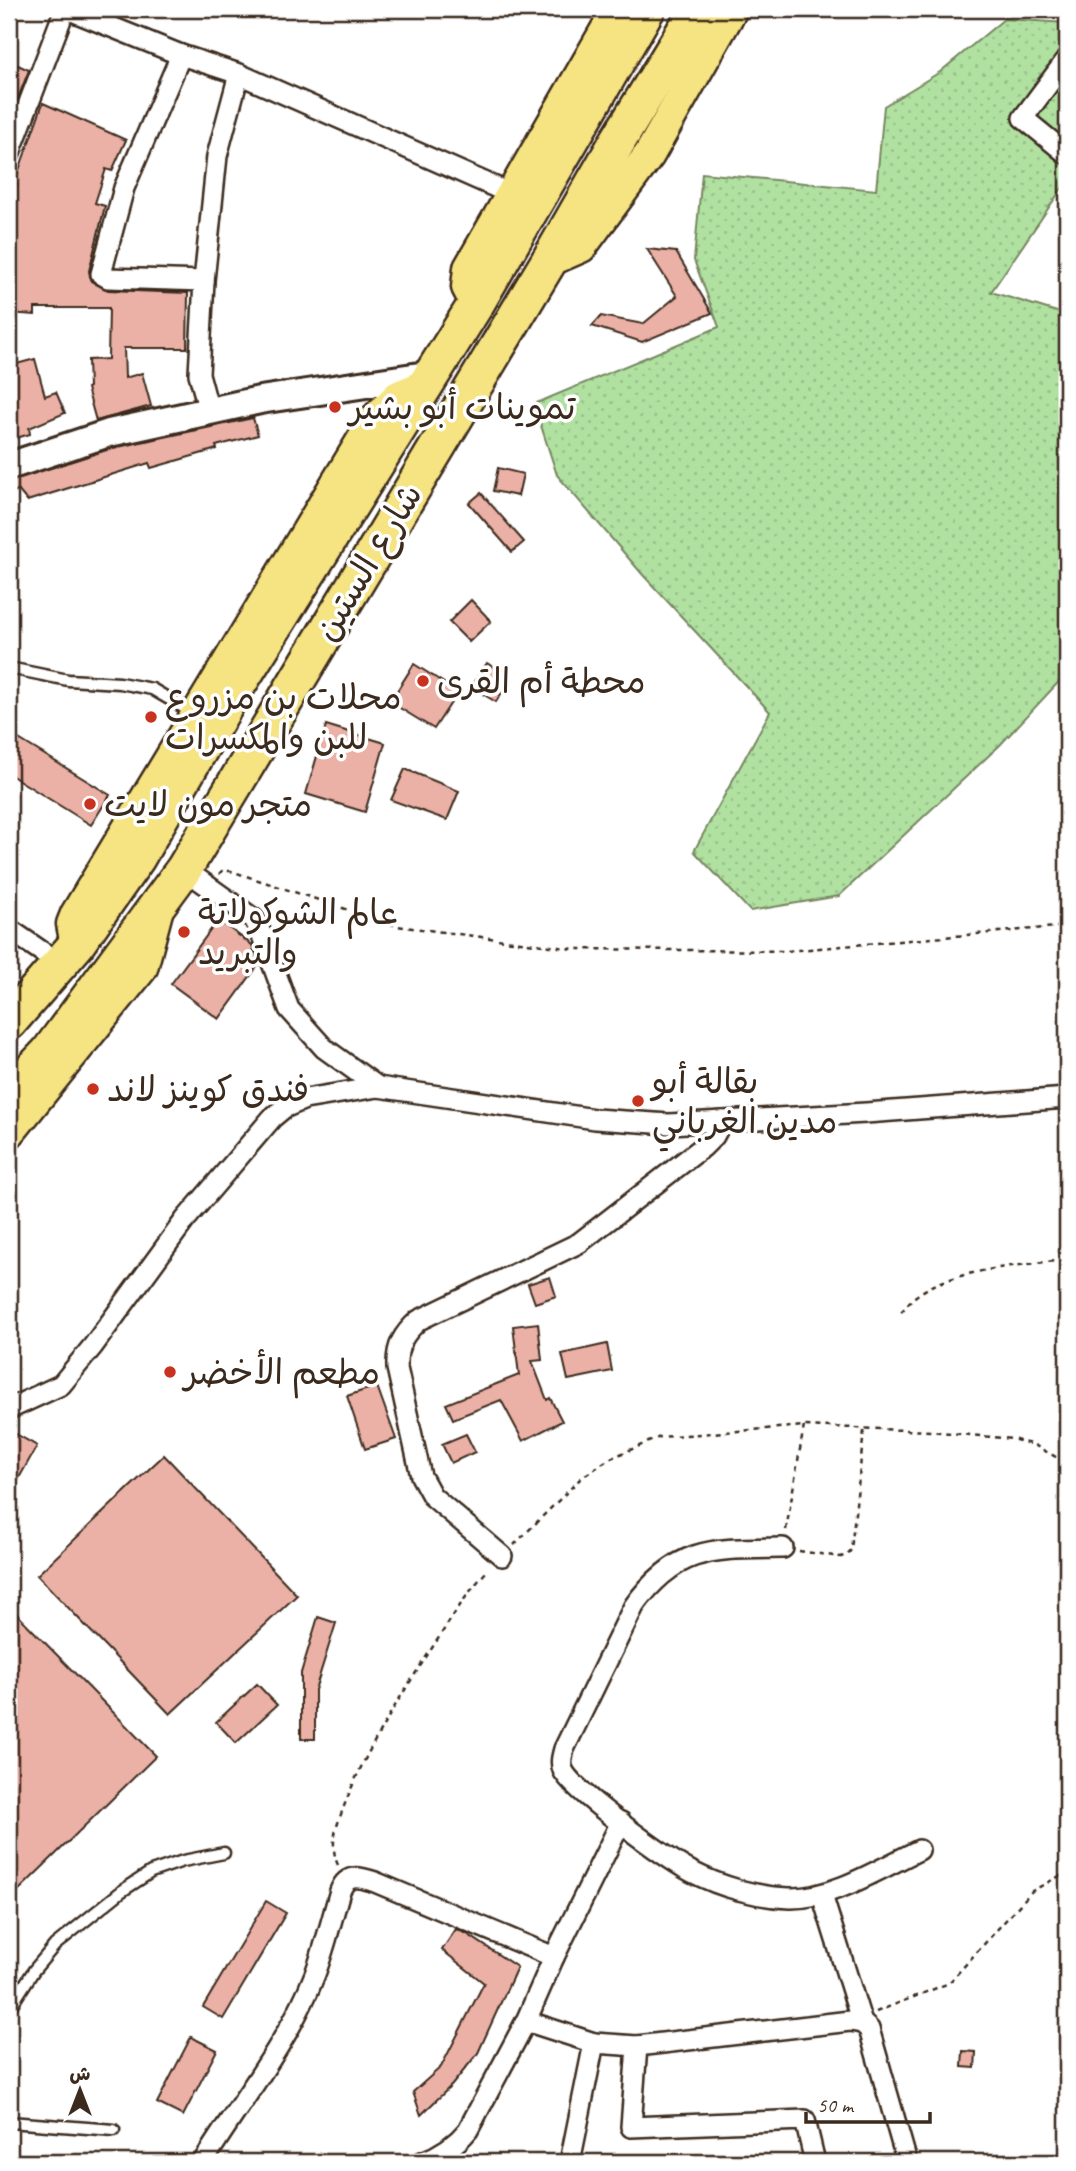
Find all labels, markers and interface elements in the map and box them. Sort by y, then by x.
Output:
place label: تموينات أبو بشير [346,385,577,430]
marker: تموينات أبو بشير [327,399,343,415]
street label: شارع الستين [303,475,434,650]
place label: محطة أم القرى [437,659,646,708]
marker: محطة أم القرى [415,673,431,689]
place label: محلات بن مزروع للبن والمكسرات [165,675,402,760]
marker: محلات بن مزروع للبن والمكسرات [143,709,159,725]
place label: متجر مون لايت [104,782,312,827]
marker: متجر مون لايت [82,796,98,812]
place label: عالم الشوكولاتة والتبريد [198,890,398,975]
marker: عالم الشوكولاتة والتبريد [176,924,192,940]
place label: بقالة أبو مدين الغرباني [649,1059,837,1152]
place label: فندق كوينز لاند [107,1067,309,1112]
marker: فندق كوينز لاند [85,1081,101,1097]
marker: بقالة أبو مدين الغرباني [630,1093,646,1109]
place label: مطعم الأخضر [181,1349,380,1399]
marker: مطعم الأخضر [162,1364,178,1380]
north arrow [46,2056,116,2126]
text: ش [70,2062,91,2086]
scale bar [806,2080,931,2124]
text: 50 m [817,2092,855,2118]

